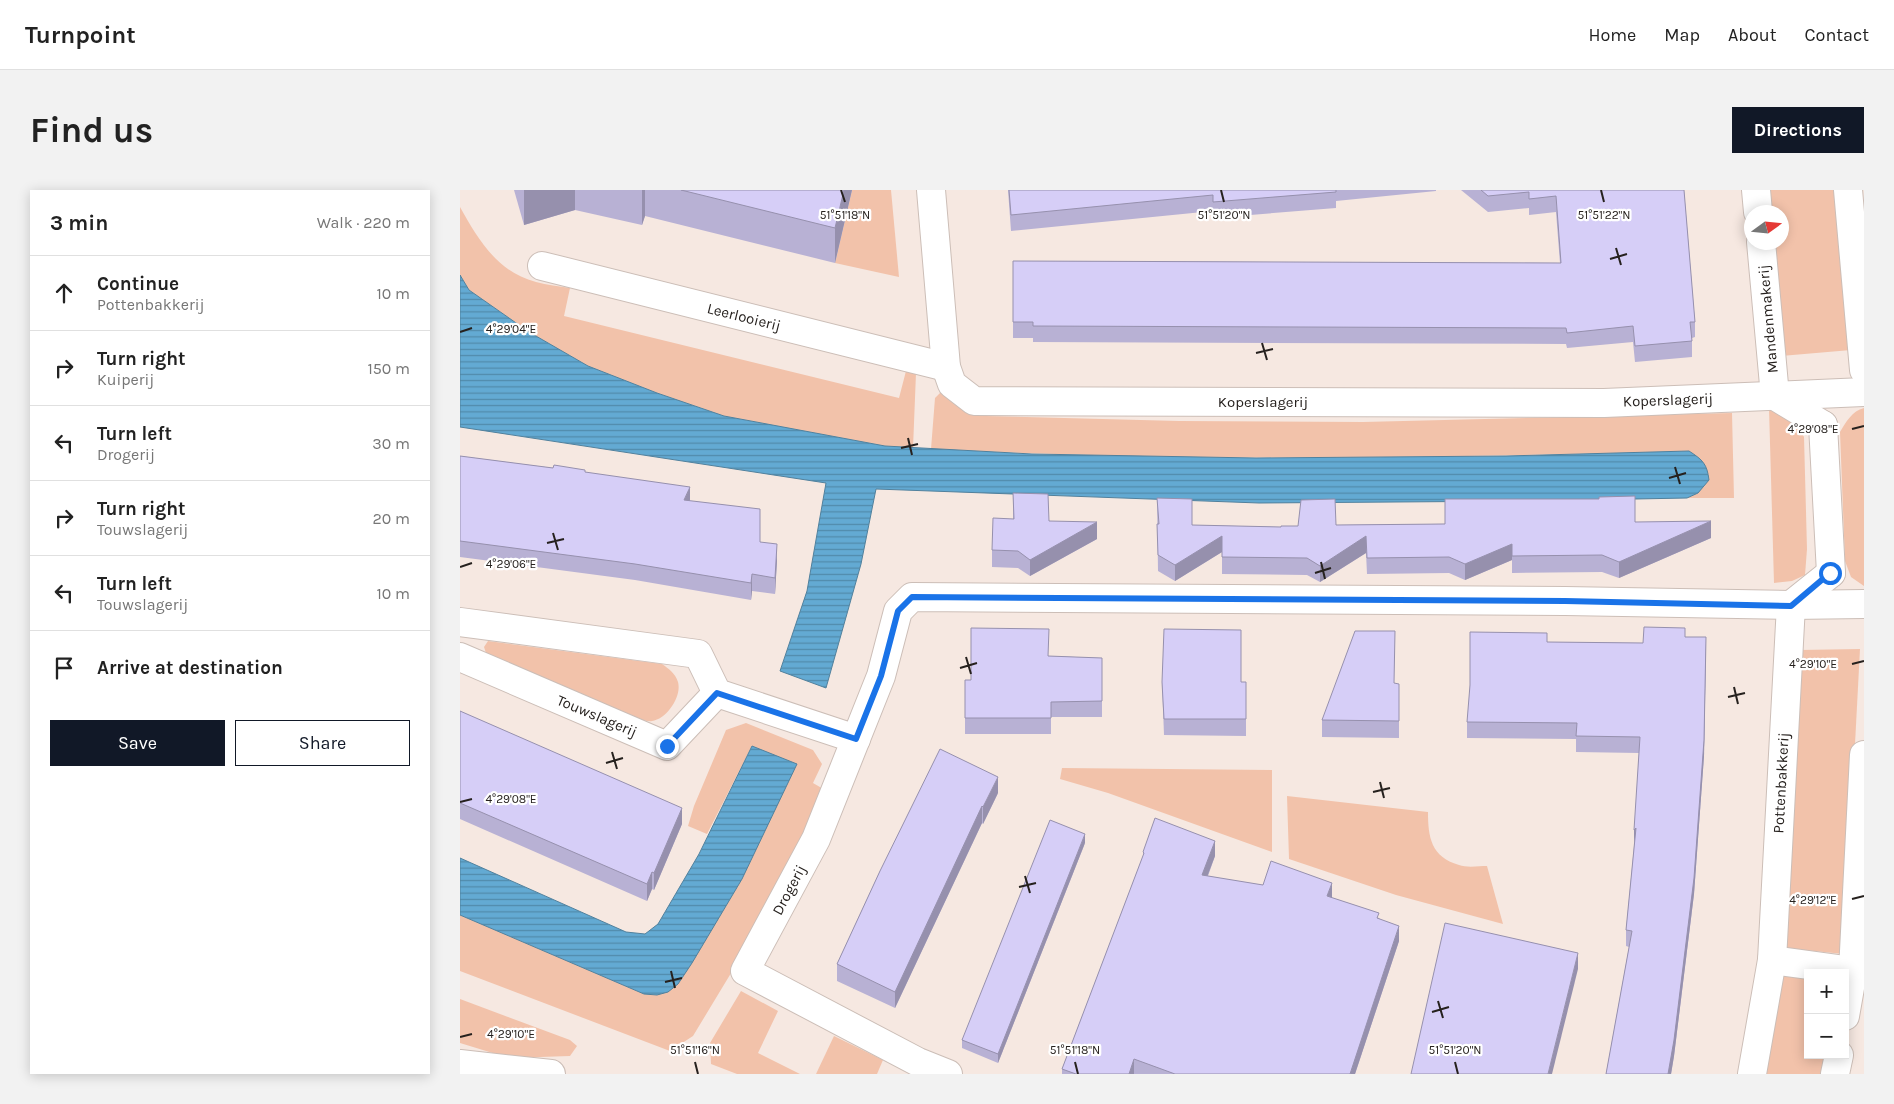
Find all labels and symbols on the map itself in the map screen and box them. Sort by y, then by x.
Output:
north arrow [1744,205,1789,250]
text: 51°51'18"N [820,208,870,222]
text: 51°51'20"N [1197,208,1251,222]
text: 51°51'22"N [1578,208,1630,222]
street label: Mandenmakerij [1754,264,1782,374]
street label: Leerlooierij [705,299,783,335]
text: 4°29'04"E [486,322,536,336]
street label: Koperslagerij [1623,389,1713,411]
street label: Koperslagerij [1218,393,1308,411]
text: 4°29'08"E [1787,422,1839,436]
text: 4°29'06"E [486,557,536,571]
route start [1819,562,1842,585]
text: 4°29'10"E [1789,657,1837,671]
street label: Touwslagerij [554,691,640,741]
street label: Pottenbakkerij [1769,732,1793,834]
route end [656,735,679,758]
text: 4°29'08"E [485,792,537,806]
street label: Drogerij [768,862,810,918]
text: 4°29'12"E [1789,893,1837,907]
text: 4°29'10"E [487,1027,535,1041]
text: 51°51'16"N [670,1043,720,1057]
text: 51°51'18"N [1050,1043,1100,1057]
text: 51°51'20"N [1428,1043,1482,1057]

